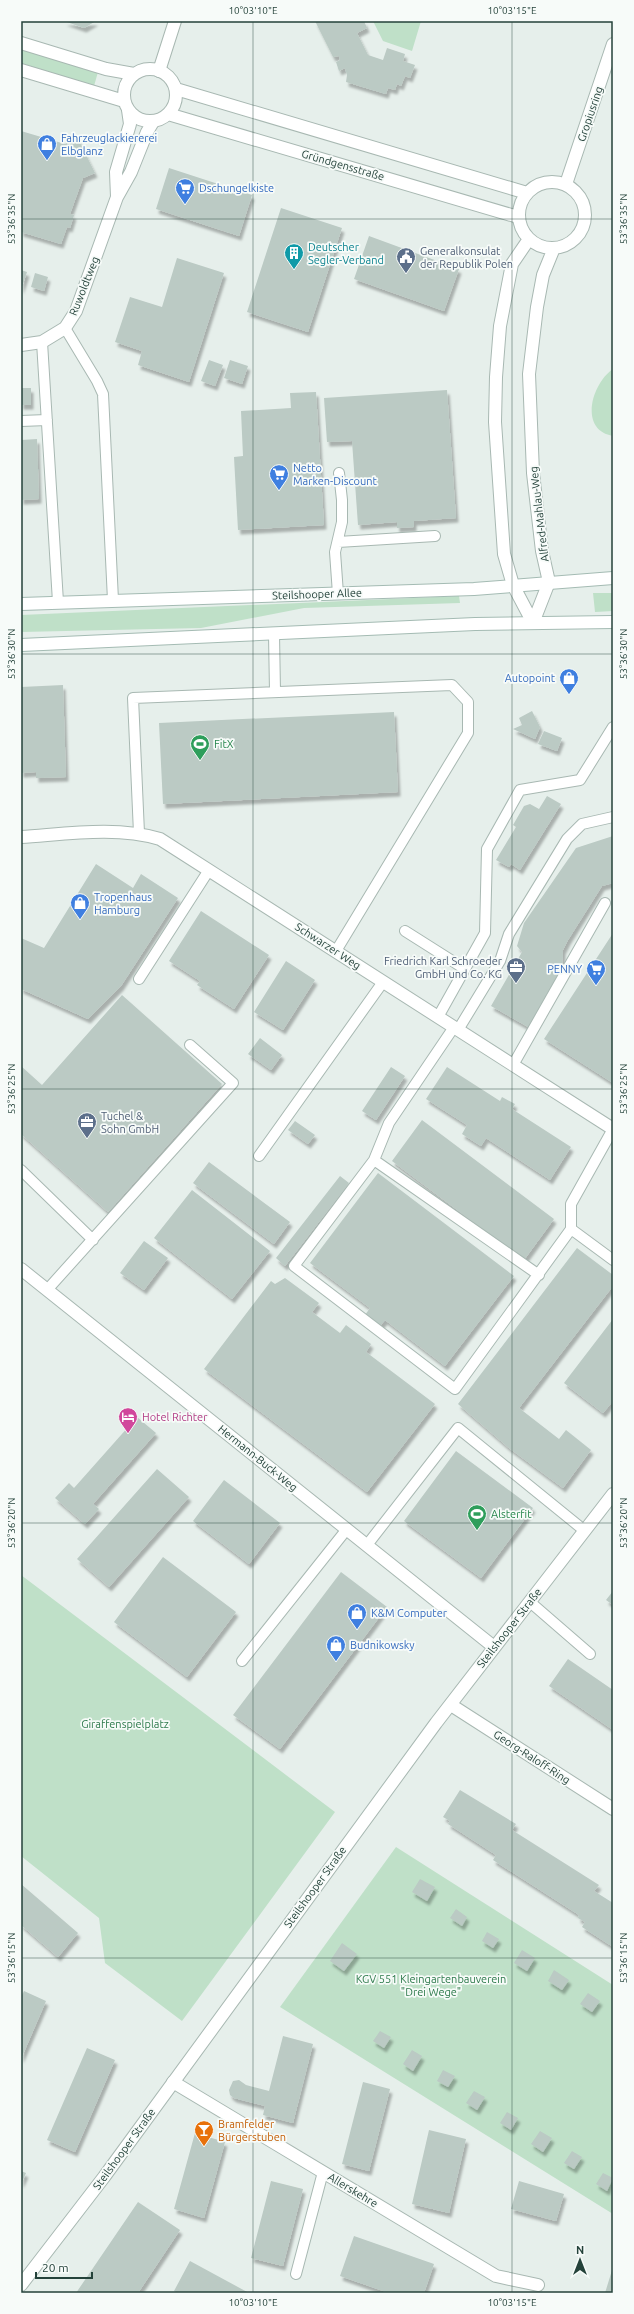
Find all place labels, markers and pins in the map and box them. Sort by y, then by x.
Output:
place label: Fahrzeuglackiererei Elbglanz [61,132,157,157]
shop icon: Fahrzeuglackiererei Elbglanz [36,133,58,161]
supermarket icon: Dschungelkiste [174,177,196,205]
place label: Dschungelkiste [199,182,274,194]
place label: Deutscher Segler-Verband [308,241,384,266]
building icon: Deutscher Segler-Verband [283,242,305,270]
place label: Generalkonsulat der Republik Polen [420,245,513,270]
public building icon: Generalkonsulat der Republik Polen [395,246,417,274]
place label: Netto Marken-Discount [293,462,378,487]
supermarket icon: Netto Marken-Discount [268,463,290,491]
shop icon: Autopoint [558,667,580,695]
place label: Autopoint [505,672,556,684]
sports icon: FitX [189,733,211,761]
place label: FitX [214,738,234,750]
place label: Tropenhaus Hamburg [94,891,152,916]
shop icon: Tropenhaus Hamburg [69,892,91,920]
place label: Friedrich Karl Schroeder GmbH und Co. KG [384,955,503,980]
office icon: Friedrich Karl Schroeder GmbH und Co. KG [505,956,527,984]
supermarket icon: PENNY [585,958,607,986]
place label: PENNY [547,963,583,975]
place label: Tuchel & Sohn GmbH [101,1110,159,1135]
office icon: Tuchel & Sohn GmbH [76,1111,98,1139]
hotel icon: Hotel Richter [117,1406,139,1434]
place label: Hotel Richter [142,1411,208,1423]
sports icon: Alsterfit [466,1503,488,1531]
place label: Alsterfit [491,1508,532,1520]
shop icon: K&M Computer [346,1602,368,1630]
place label: K&M Computer [371,1607,448,1619]
shop icon: Budnikowsky [325,1634,347,1662]
place label: Budnikowsky [350,1639,415,1651]
place label: Bramfelder Bürgerstuben [218,2118,286,2143]
bar icon: Bramfelder Bürgerstuben [193,2119,215,2147]

